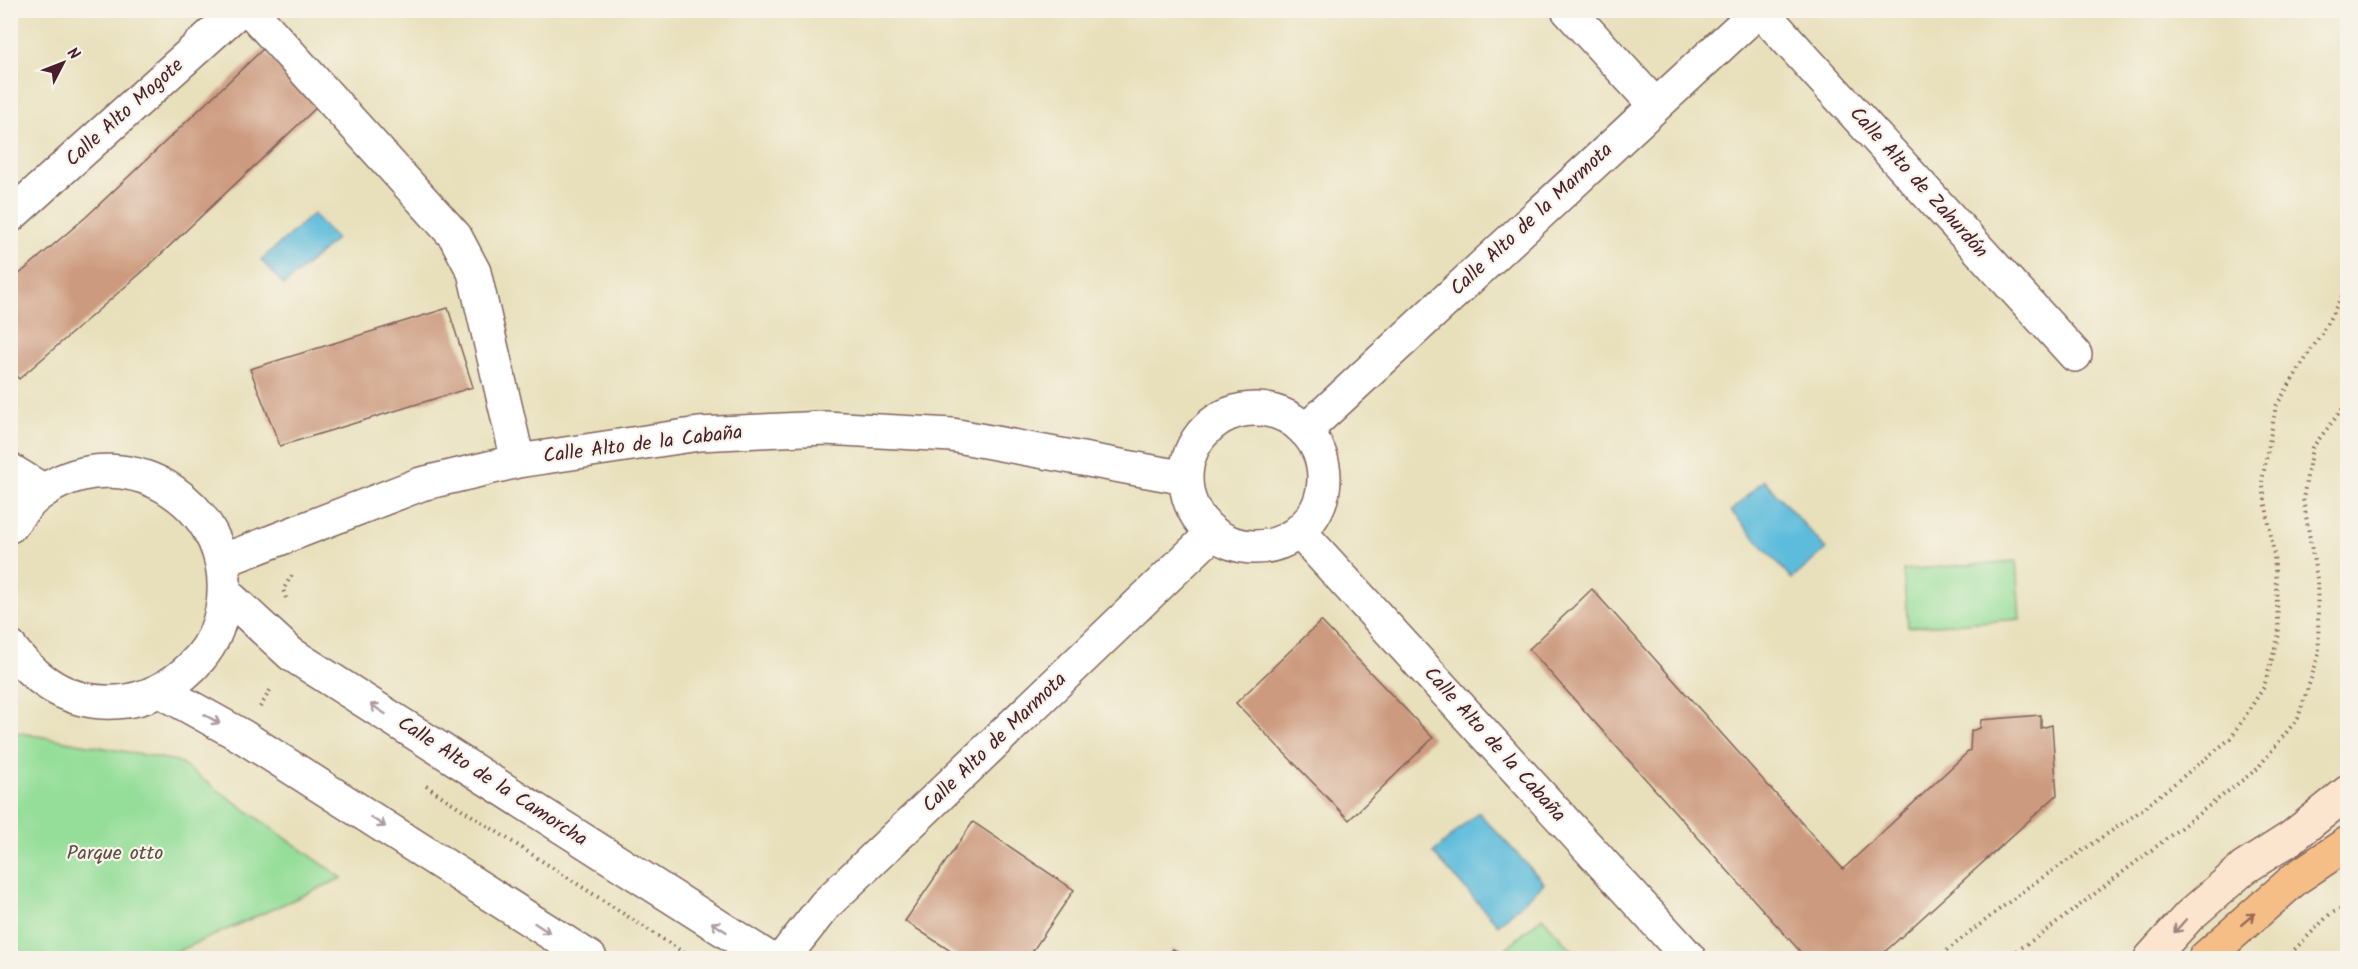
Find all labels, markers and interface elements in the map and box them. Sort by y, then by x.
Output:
north arrow [33,33,93,93]
text: N [60,42,86,66]
street label: Calle Alto Mogote [58,51,192,175]
street label: Calle Alto de Zahurdón [1841,100,1995,266]
street label: Calle Alto de la Marmota [1443,136,1621,304]
street label: Calle Alto de la Cabaña [541,417,745,473]
street label: Calle Alto de la Cabaña [1415,660,1573,830]
street label: Calle Alto de Marmota [915,665,1075,821]
one-way arrow [370,703,386,715]
street label: Calle Alto de la Camorcha [390,708,594,856]
one-way arrow [203,713,220,725]
one-way arrow [369,816,386,829]
park label: Parque otto [67,838,163,870]
one-way arrow [2240,912,2255,926]
one-way arrow [2173,918,2187,933]
one-way arrow [711,921,728,933]
one-way arrow [533,922,550,934]

